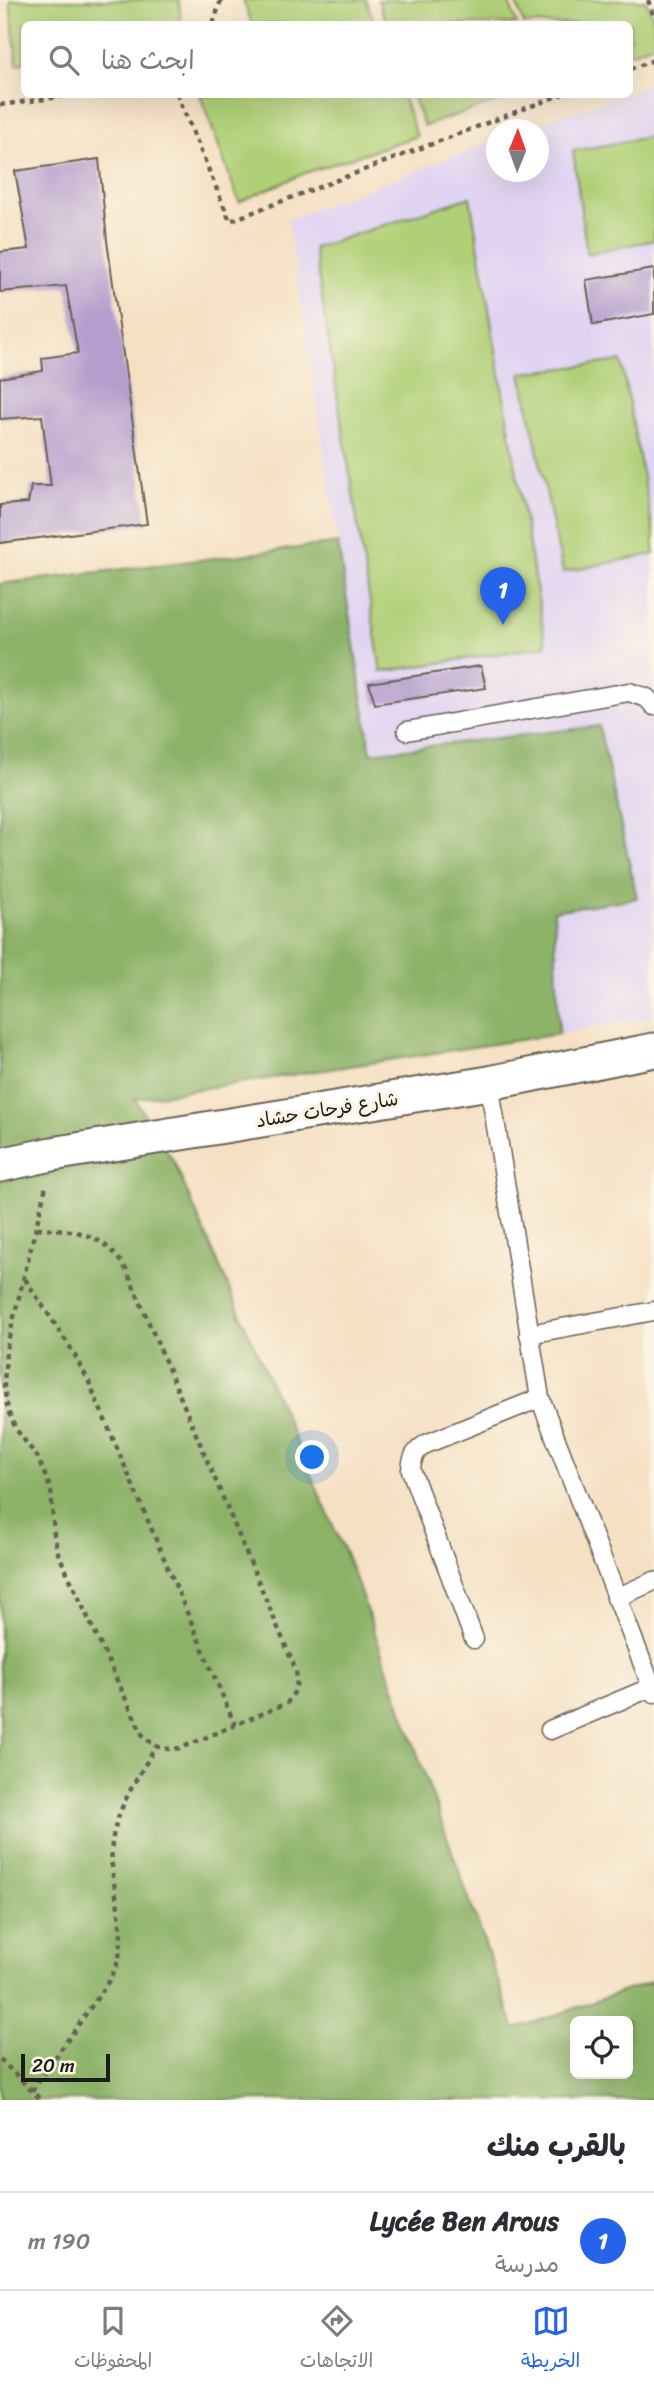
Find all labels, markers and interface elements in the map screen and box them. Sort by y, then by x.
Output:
search box [21,21,633,98]
text: ابحث هنا [101,37,195,83]
icon: search [45,41,83,79]
north arrow [486,119,549,182]
pin: 1 [480,567,526,625]
street label: شارع فرحات حشاد [254,1082,401,1137]
your location [295,1440,329,1474]
map controls [570,2016,633,2079]
button: locate [570,2016,633,2079]
text: 20 m [32,2049,75,2082]
scale bar [21,2051,110,2083]
text: بالقرب منك [487,2119,626,2173]
text: Lycée Ben Arous [370,2198,559,2244]
text: 190 m [28,2221,90,2262]
text: 1 [598,2221,608,2262]
text: مدرسة [495,2244,559,2285]
tab: المحفوظات [74,2302,152,2377]
tab: الاتجاهات [300,2302,373,2377]
tab: الخريطة [521,2302,580,2377]

